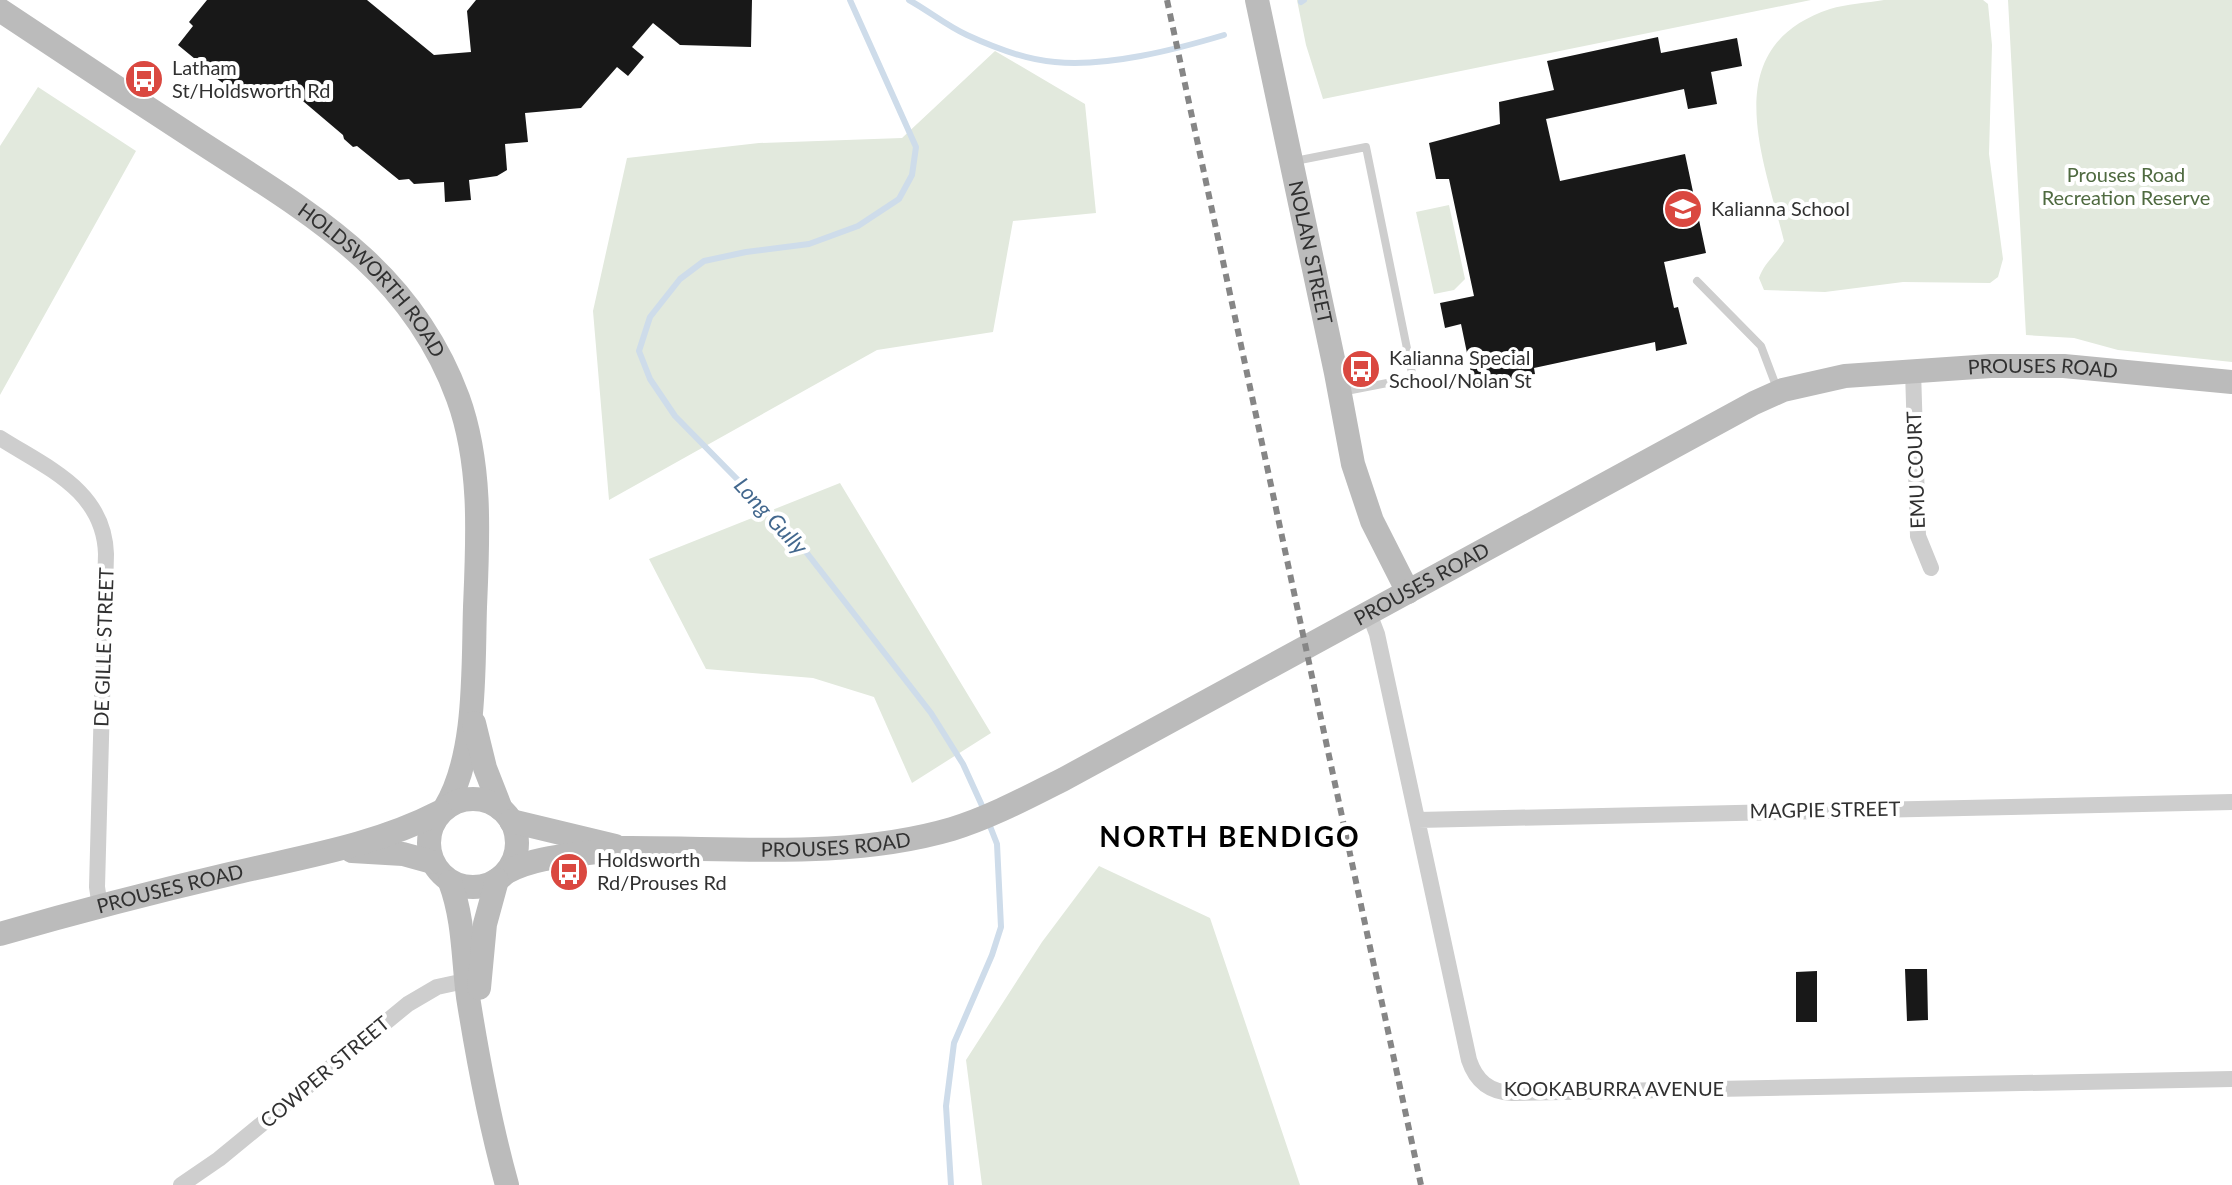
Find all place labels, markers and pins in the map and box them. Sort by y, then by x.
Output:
place label: Latham St/Holdsworth Rd [172,55,330,102]
bus stop icon: Latham St/Holdsworth Rd [123,58,165,100]
school or university icon: Kalianna School [1662,188,1704,230]
place label: Kalianna School [1711,196,1850,220]
place label: Kalianna Special School/Nolan St [1389,345,1532,392]
bus stop icon: Kalianna Special School/Nolan St [1340,348,1382,390]
place label: Holdsworth Rd/Prouses Rd [597,847,727,894]
bus stop icon: Holdsworth Rd/Prouses Rd [548,851,590,893]

